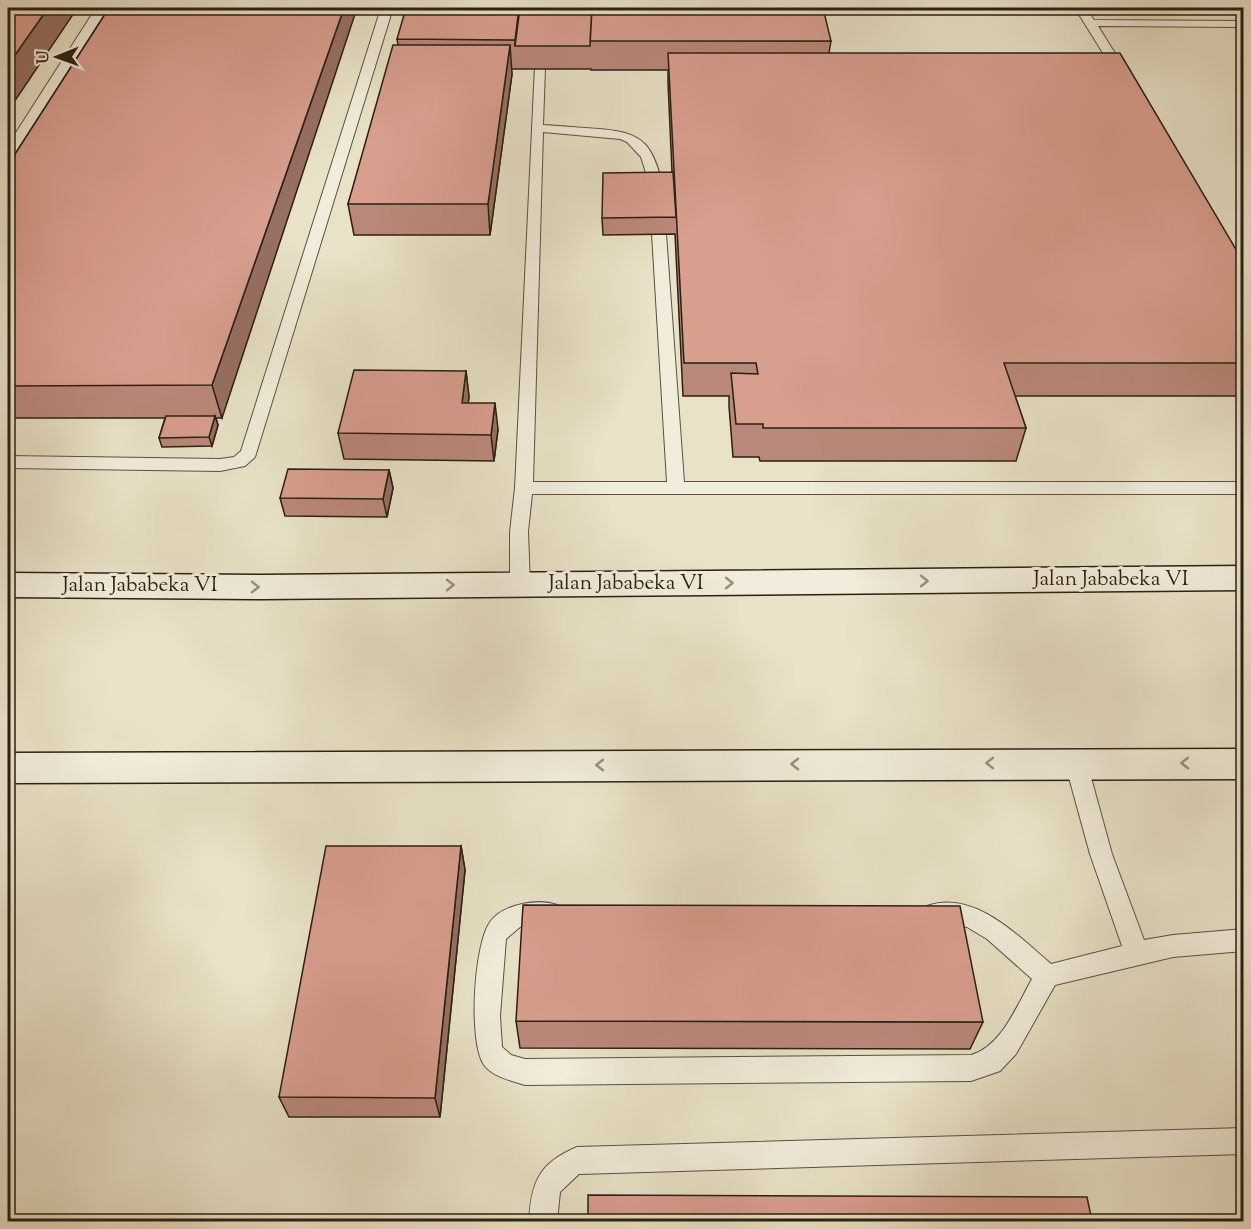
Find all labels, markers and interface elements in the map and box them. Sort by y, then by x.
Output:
north arrow [27,27,87,87]
text: U [33,50,56,64]
street label: Jalan Jababeka VI [1032,565,1189,595]
street label: Jalan Jababeka VI [547,569,704,599]
street label: Jalan Jababeka VI [61,571,218,601]
one-way arrow [919,575,928,587]
one-way arrow [724,577,733,589]
one-way arrow [445,579,454,591]
one-way arrow [250,581,259,593]
one-way arrow [986,757,995,769]
one-way arrow [1181,757,1190,770]
one-way arrow [791,758,800,770]
one-way arrow [596,759,605,771]

